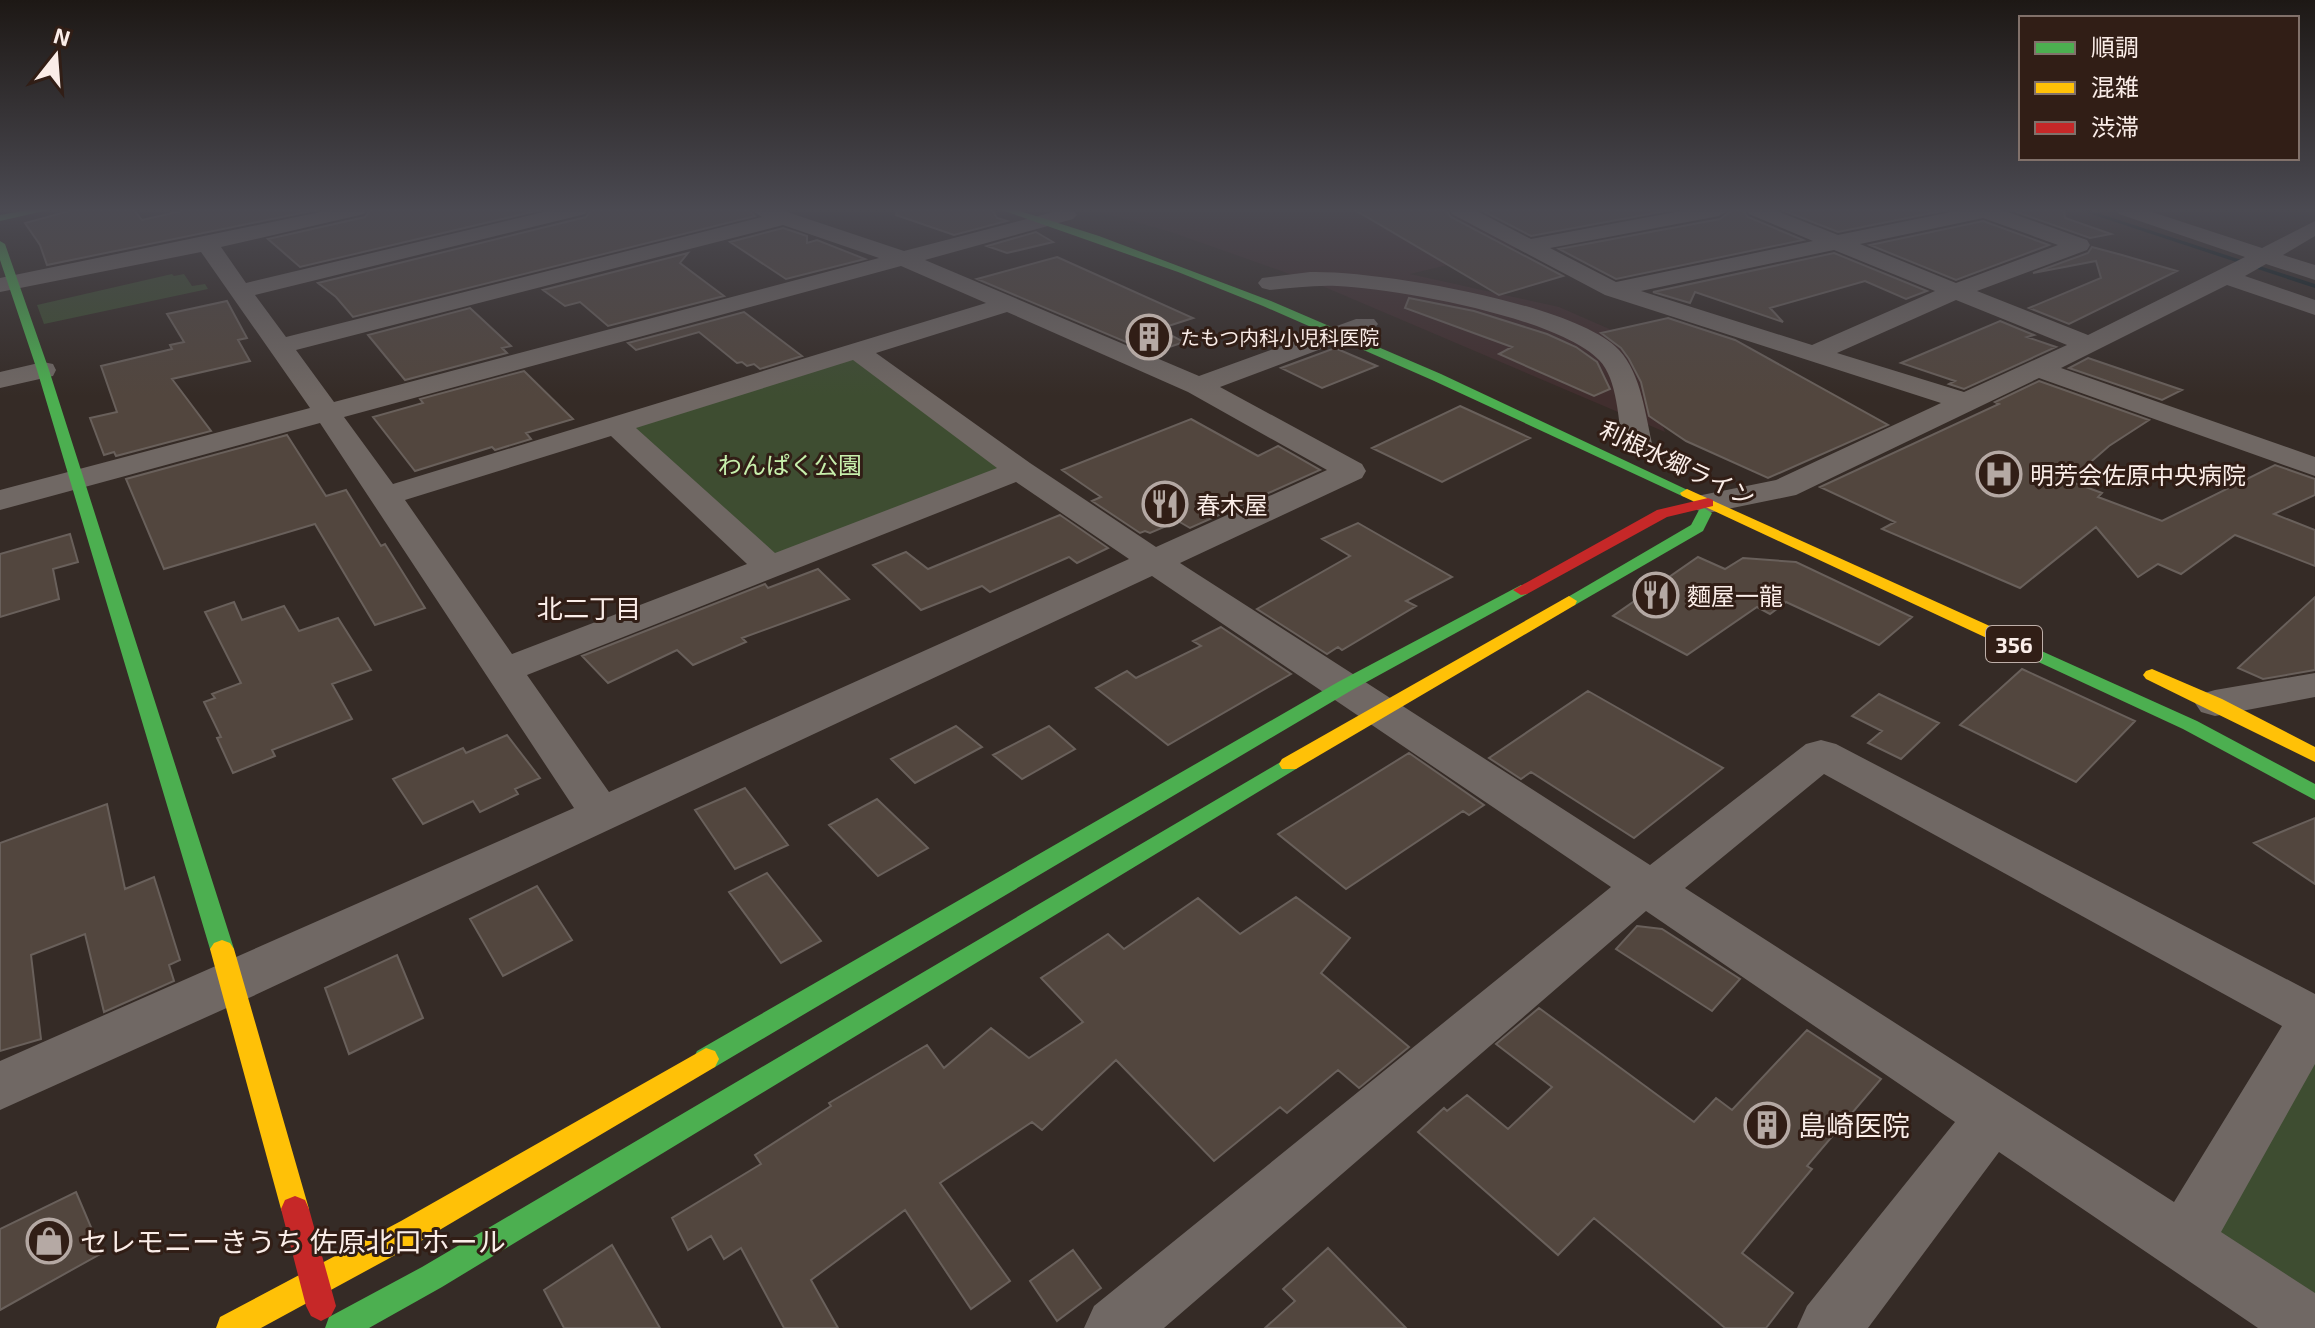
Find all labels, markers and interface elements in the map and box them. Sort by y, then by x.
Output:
north arrow [16,16,96,96]
legend [2019,16,2299,160]
text: N [51,21,74,51]
text: 順調 [2091,32,2139,61]
text: 混雑 [2091,72,2139,101]
text: 渋滞 [2091,112,2139,141]
building icon: たもつ内科小児科医院 [1125,313,1173,361]
place label: たもつ内科小児科医院 [1180,325,1379,349]
street label: 利根水郷ライン [1596,414,1760,512]
park label: わんぱく公園 [718,450,862,479]
hospital icon: 明芳会佐原中央病院 [1975,450,2023,498]
place label: 明芳会佐原中央病院 [2030,460,2246,489]
restaurant icon: 春木屋 [1141,480,1189,528]
place label: 春木屋 [1196,490,1268,519]
restaurant icon: 麵屋一龍 [1632,571,1680,619]
place label: 麵屋一龍 [1687,581,1783,610]
district label: 北二丁目 [537,592,641,623]
road number: 356 [1986,626,2042,662]
building icon: 島崎医院 [1743,1101,1791,1149]
place label: 島崎医院 [1798,1108,1910,1142]
shop icon: セレモニーきうち 佐原北口ホール [25,1217,73,1265]
place label: セレモニーきうち 佐原北口ホール [80,1224,506,1258]

